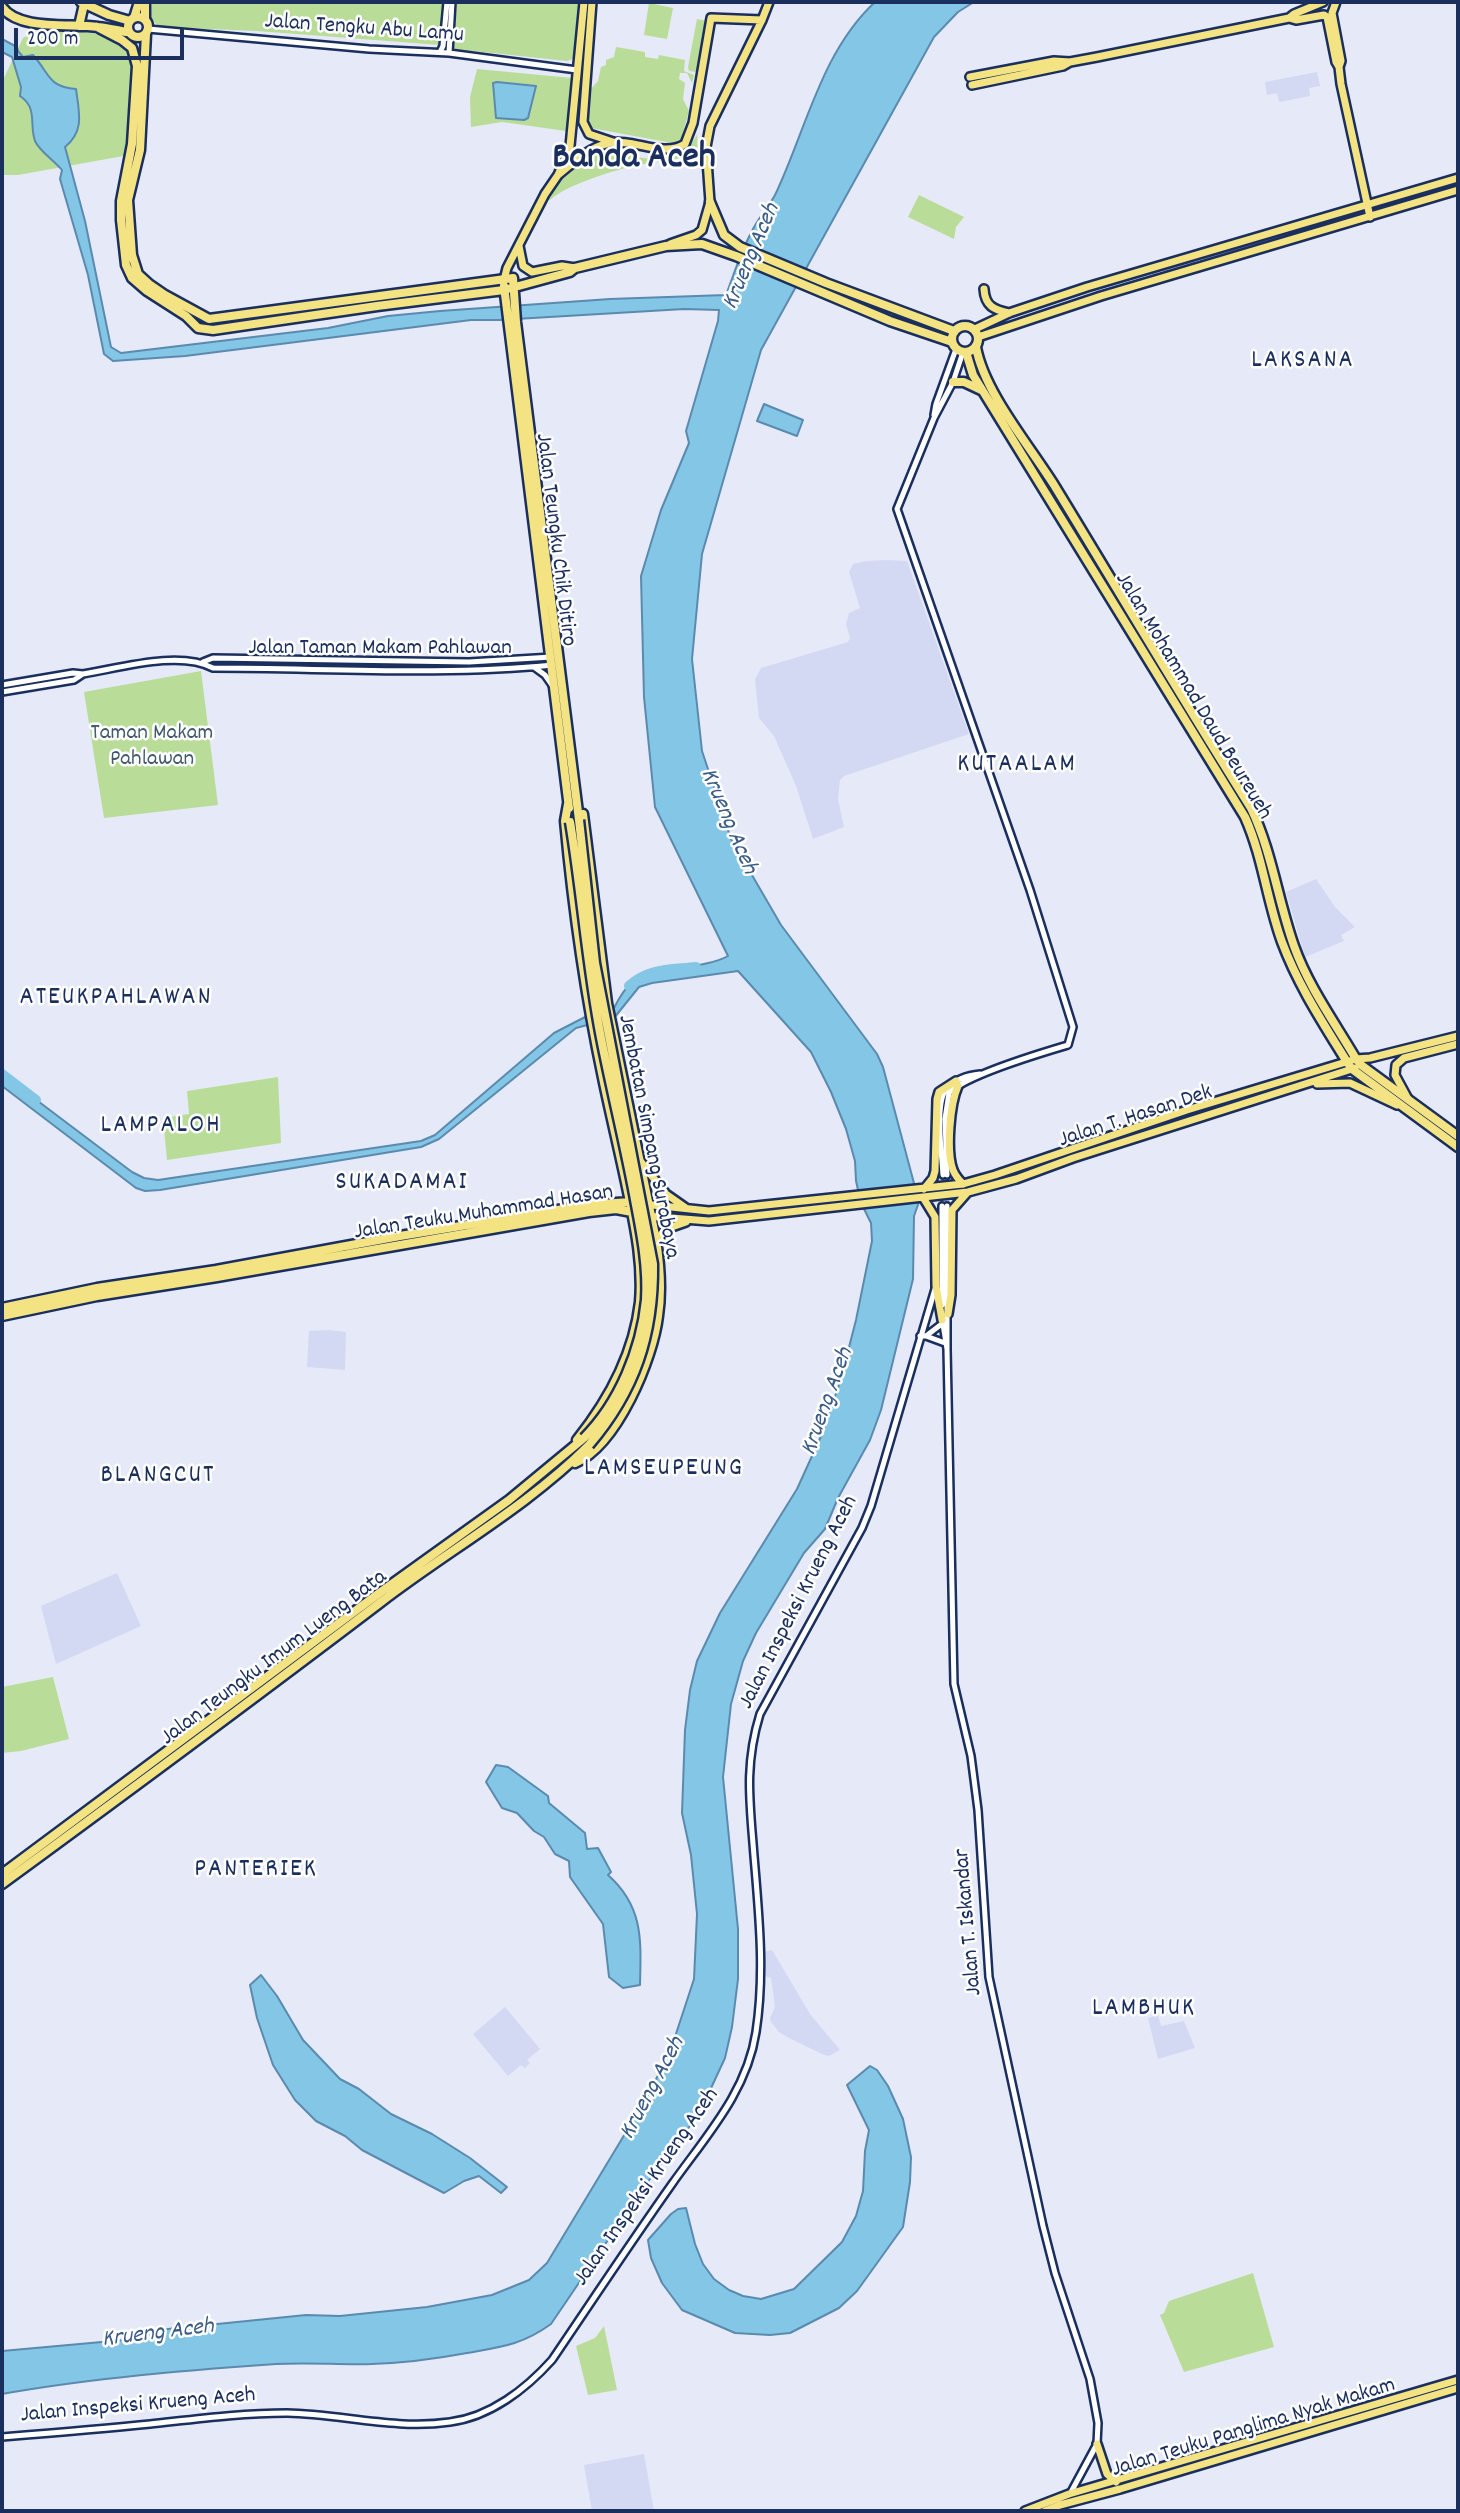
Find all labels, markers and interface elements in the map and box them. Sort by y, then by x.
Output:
street label: Jalan Tengku Abu Lamu [264,9,464,51]
scale bar [18,14,187,58]
text: 200 m [27,25,78,55]
district label: Banda Aceh [552,139,716,183]
water label: Krueng Aceh [718,200,788,314]
district label: LAKSANA [1252,346,1354,378]
street label: Jalan Teungku Chik Ditiro [527,432,581,648]
street label: Jalan Mohammad Daud Beureueh [1107,568,1277,826]
street label: Jalan Taman Makam Pahlawan [248,636,512,664]
park label: Taman Makam Pahlawan [91,721,213,775]
district label: KUTAALAM [958,750,1076,782]
water label: Krueng Aceh [692,765,762,879]
district label: ATEUKPAHLAWAN [21,983,211,1015]
street label: Jembatan Simpang Surabaya [610,1013,684,1261]
street label: Jalan T. Hasan Dek [1056,1080,1216,1156]
district label: LAMPALOH [102,1111,220,1143]
district label: SUKADAMAI [336,1168,468,1200]
street label: Jalan Teuku Muhammad Hasan [352,1180,616,1248]
water label: Krueng Aceh [796,1344,862,1460]
district label: LAMSEUPEUNG [585,1454,743,1486]
district label: BLANGCUT [102,1461,214,1493]
street label: Jalan Inspeksi Krueng Aceh [734,1492,866,1714]
street label: Jalan Teungku Imum Lueng Bata [156,1565,394,1753]
street label: Jalan T. Iskandar [950,1847,990,1997]
district label: PANTERIEK [195,1855,317,1887]
district label: LAMBHUK [1093,1994,1195,2026]
water label: Krueng Aceh [615,2033,693,2145]
street label: Jalan Inspeksi Krueng Aceh [569,2084,727,2292]
water label: Krueng Aceh [101,2314,215,2356]
street label: Jalan Teuku Panglima Nyak Makam [1109,2373,1399,2485]
street label: Jalan Inspeksi Krueng Aceh [19,2383,257,2431]

